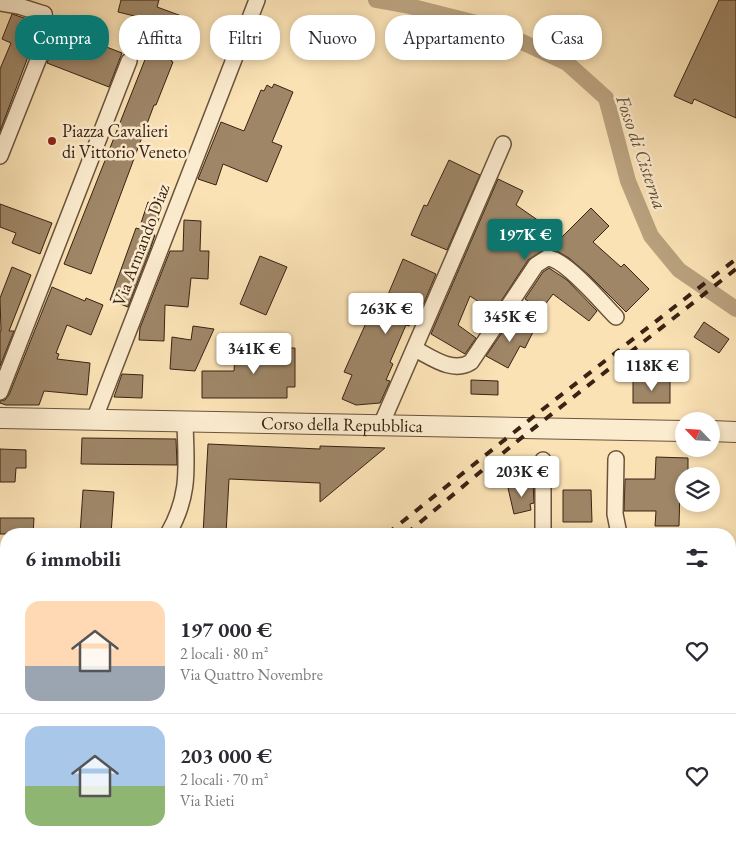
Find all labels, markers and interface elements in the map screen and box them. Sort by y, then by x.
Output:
chip: Compra [15,15,109,60]
chip: Affitta [119,15,200,60]
chip: Filtri [210,15,280,60]
chip: Nuovo [290,15,375,60]
chip: Appartamento [385,15,523,60]
chip: Casa [533,15,602,60]
water label: Fosso di Cisterna [610,91,673,212]
place label: Piazza Cavalieri di Vittorio Veneto [62,119,187,163]
marker: Piazza Cavalieri di Vittorio Veneto [46,135,58,147]
street label: Via Armando Diaz [107,180,175,309]
pin: 197K € [484,218,566,261]
text: 197K € [498,224,552,245]
pin: 263K € [345,292,427,335]
text: 263K € [359,298,413,319]
pin: 345K € [469,300,551,343]
text: 345K € [483,306,537,327]
pin: 341K € [213,332,295,375]
text: 341K € [227,338,281,359]
pin: 118K € [611,350,693,392]
text: 118K € [625,355,679,376]
street label: Corso della Repubblica [261,411,424,437]
north arrow [675,412,720,458]
map controls [675,412,720,512]
pin: 203K € [481,456,563,498]
text: 203K € [495,461,549,482]
button: layers [675,467,720,512]
icon: filters [683,544,711,572]
text: 6 immobili [25,545,121,572]
text: 197 000 € [180,616,272,643]
icon: home [65,621,125,681]
icon: heart [683,637,711,665]
text: 2 locali · 80 m² [180,643,268,664]
text: Via Quattro Novembre [180,664,323,685]
text: 203 000 € [180,742,272,769]
icon: home [65,746,125,806]
icon: heart [683,762,711,790]
text: 2 locali · 70 m² [180,769,268,790]
text: Via Rieti [180,790,234,811]

